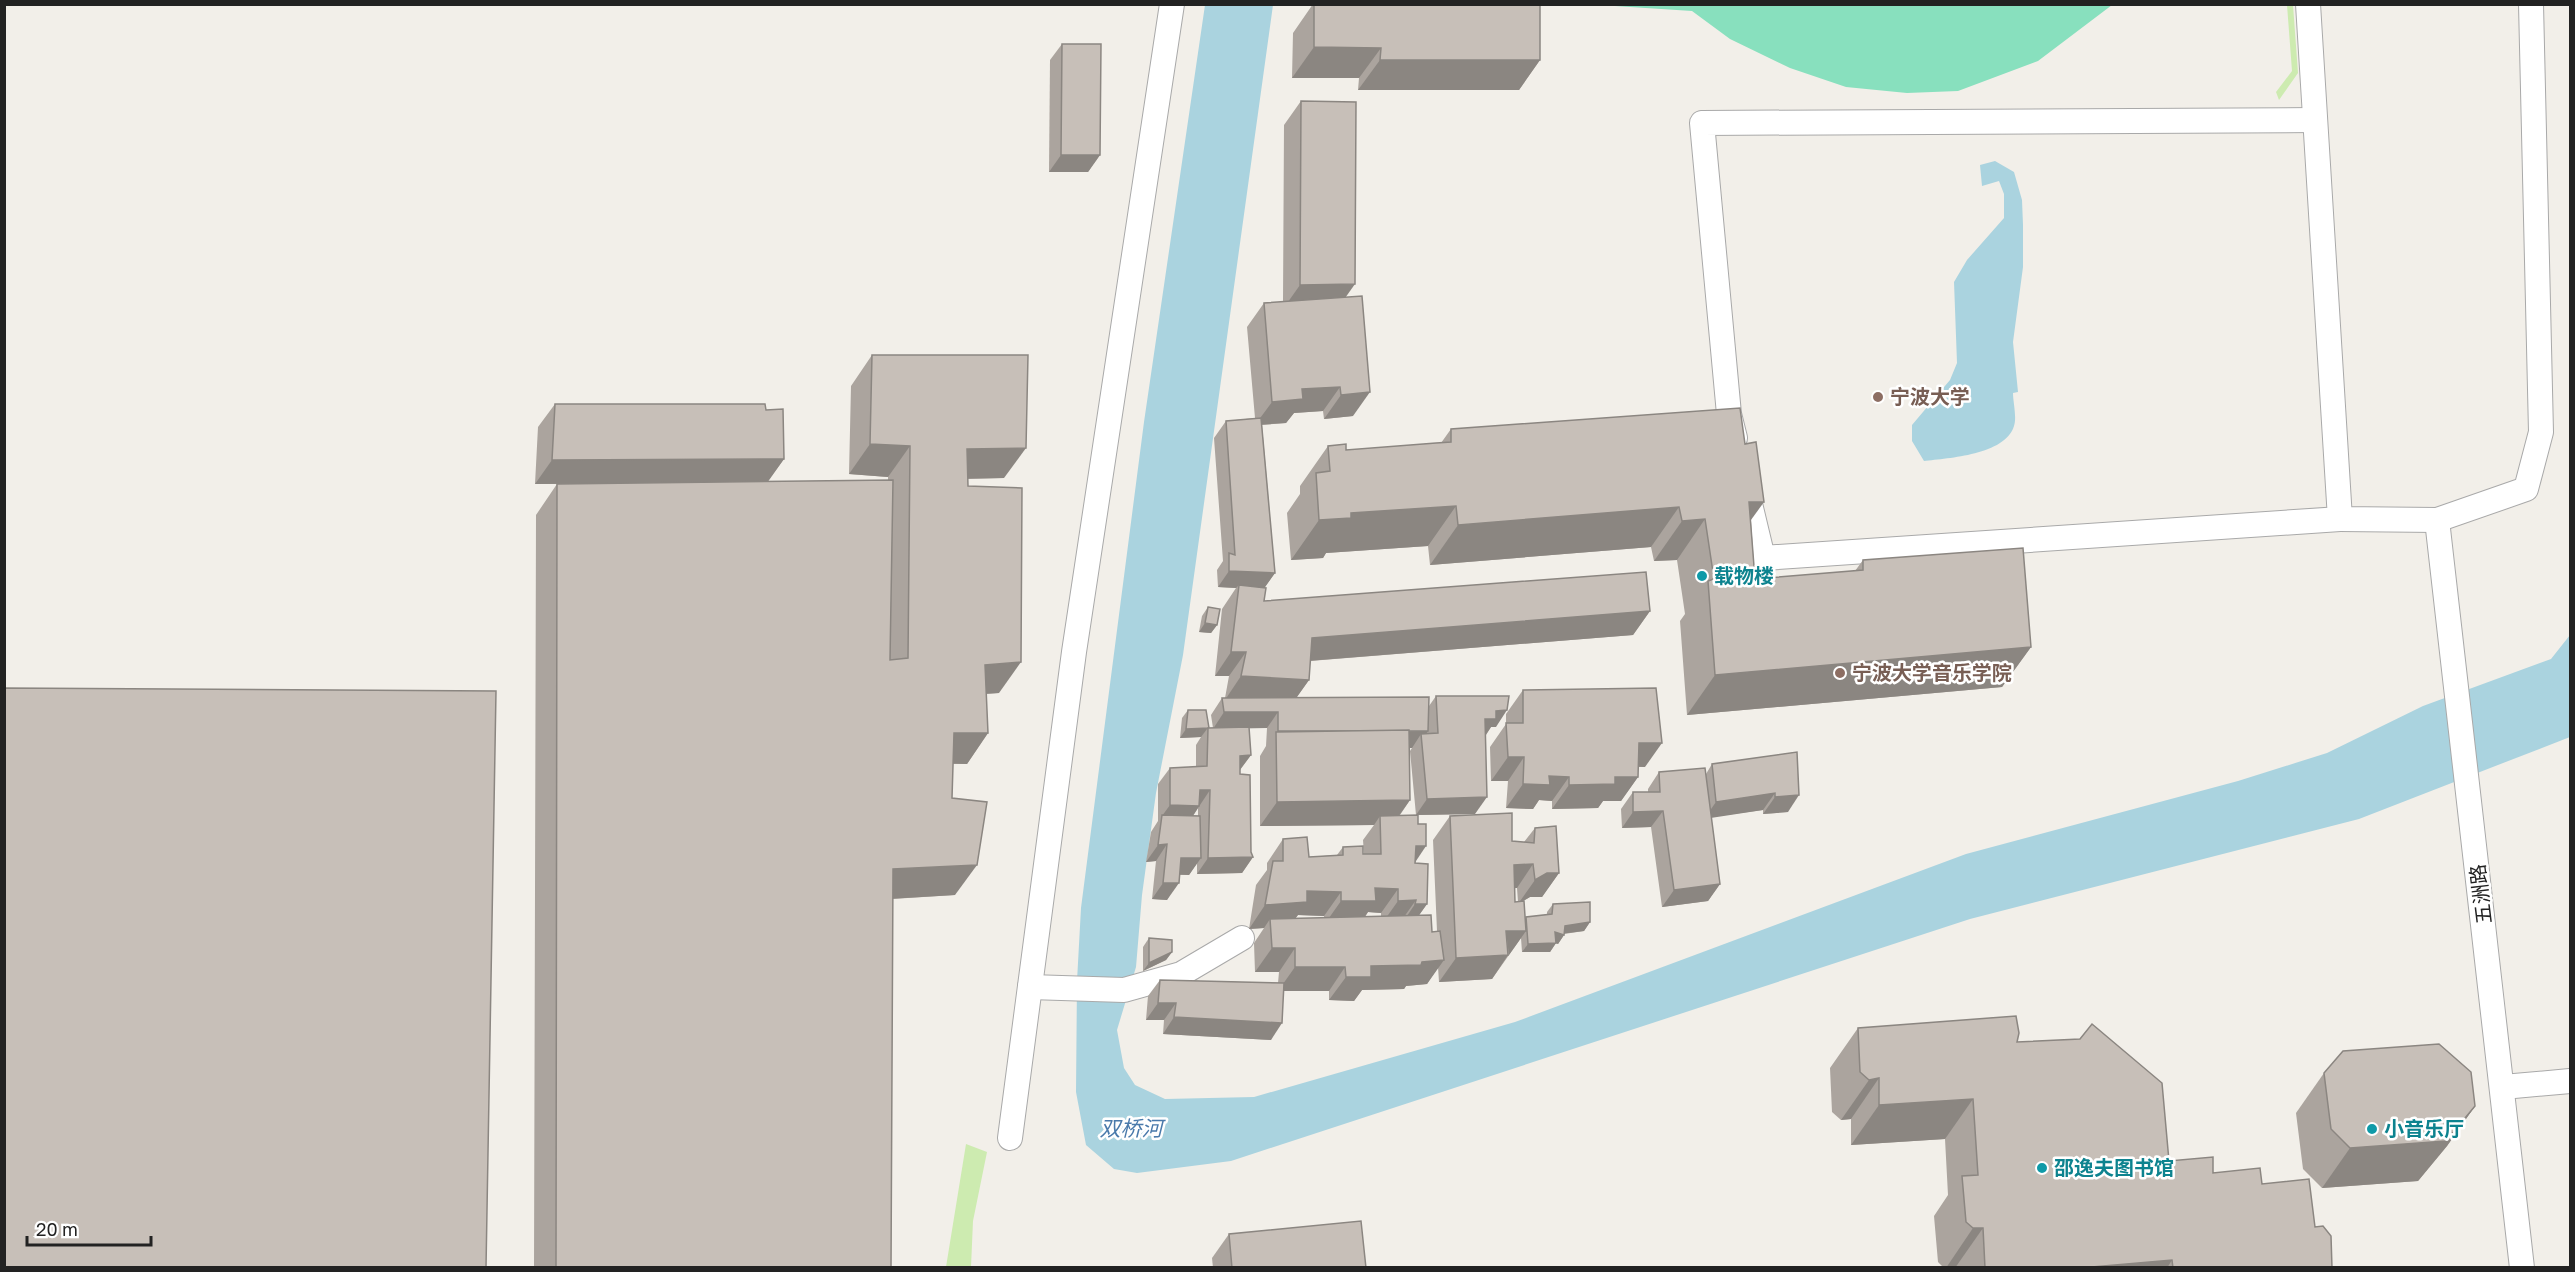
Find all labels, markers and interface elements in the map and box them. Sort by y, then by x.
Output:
place label: 宁波大学 [1890,384,1970,408]
marker: 宁波大学 [1871,390,1885,404]
place label: 载物楼 [1714,563,1774,587]
marker: 载物楼 [1695,569,1709,583]
place label: 宁波大学音乐学院 [1852,660,2012,684]
marker: 宁波大学音乐学院 [1833,666,1847,680]
street label: 五洲路 [2464,863,2496,925]
water label: 双桥河 [1100,1115,1166,1141]
place label: 小音乐厅 [2384,1116,2464,1140]
marker: 小音乐厅 [2365,1122,2379,1136]
place label: 邵逸夫图书馆 [2054,1155,2174,1179]
marker: 邵逸夫图书馆 [2035,1161,2049,1175]
scale bar [27,1209,152,1247]
text: 20 m [36,1218,78,1240]

